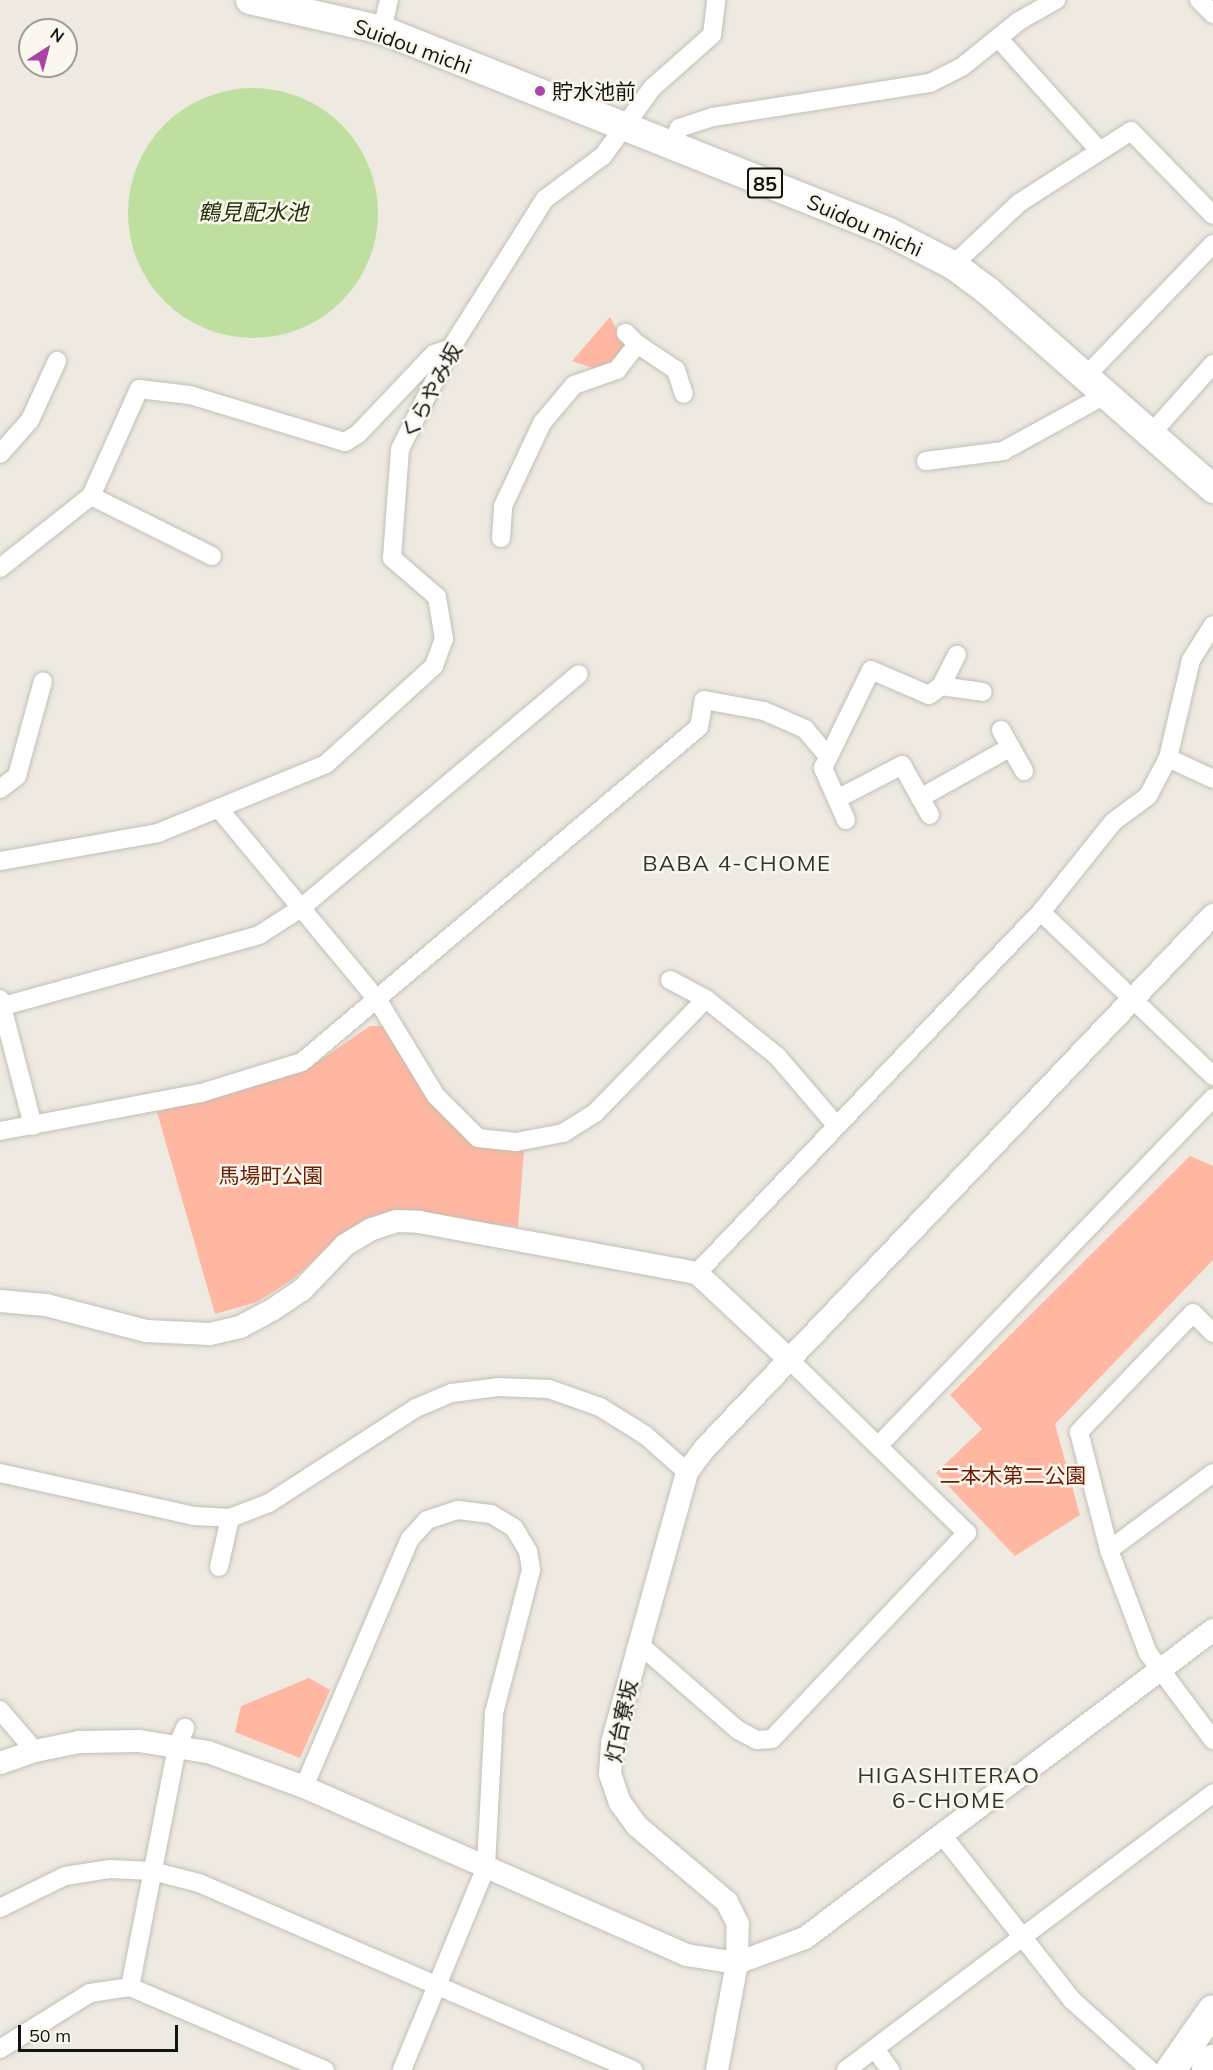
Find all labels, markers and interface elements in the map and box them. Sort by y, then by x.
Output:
street label: Suidou michi [351,13,475,79]
north arrow [18,18,78,78]
text: N [47,23,68,47]
place label: 貯水池前 [552,78,636,104]
marker: 貯水池前 [533,84,547,98]
road number: 85 [747,166,783,200]
street label: Suidou michi [803,188,927,262]
water label: 鶴見配水池 [198,200,308,226]
street label: くらやみ坂 [395,339,467,443]
district label: BABA 4-CHOME [643,851,831,877]
park label: 馬場町公園 [219,1162,323,1188]
park label: 二本木第二公園 [940,1462,1086,1488]
street label: 灯台寮坂 [600,1677,642,1765]
district label: HIGASHITERAO 6-CHOME [858,1762,1040,1814]
scale bar [21,2013,182,2051]
text: 50 m [29,2024,71,2047]

